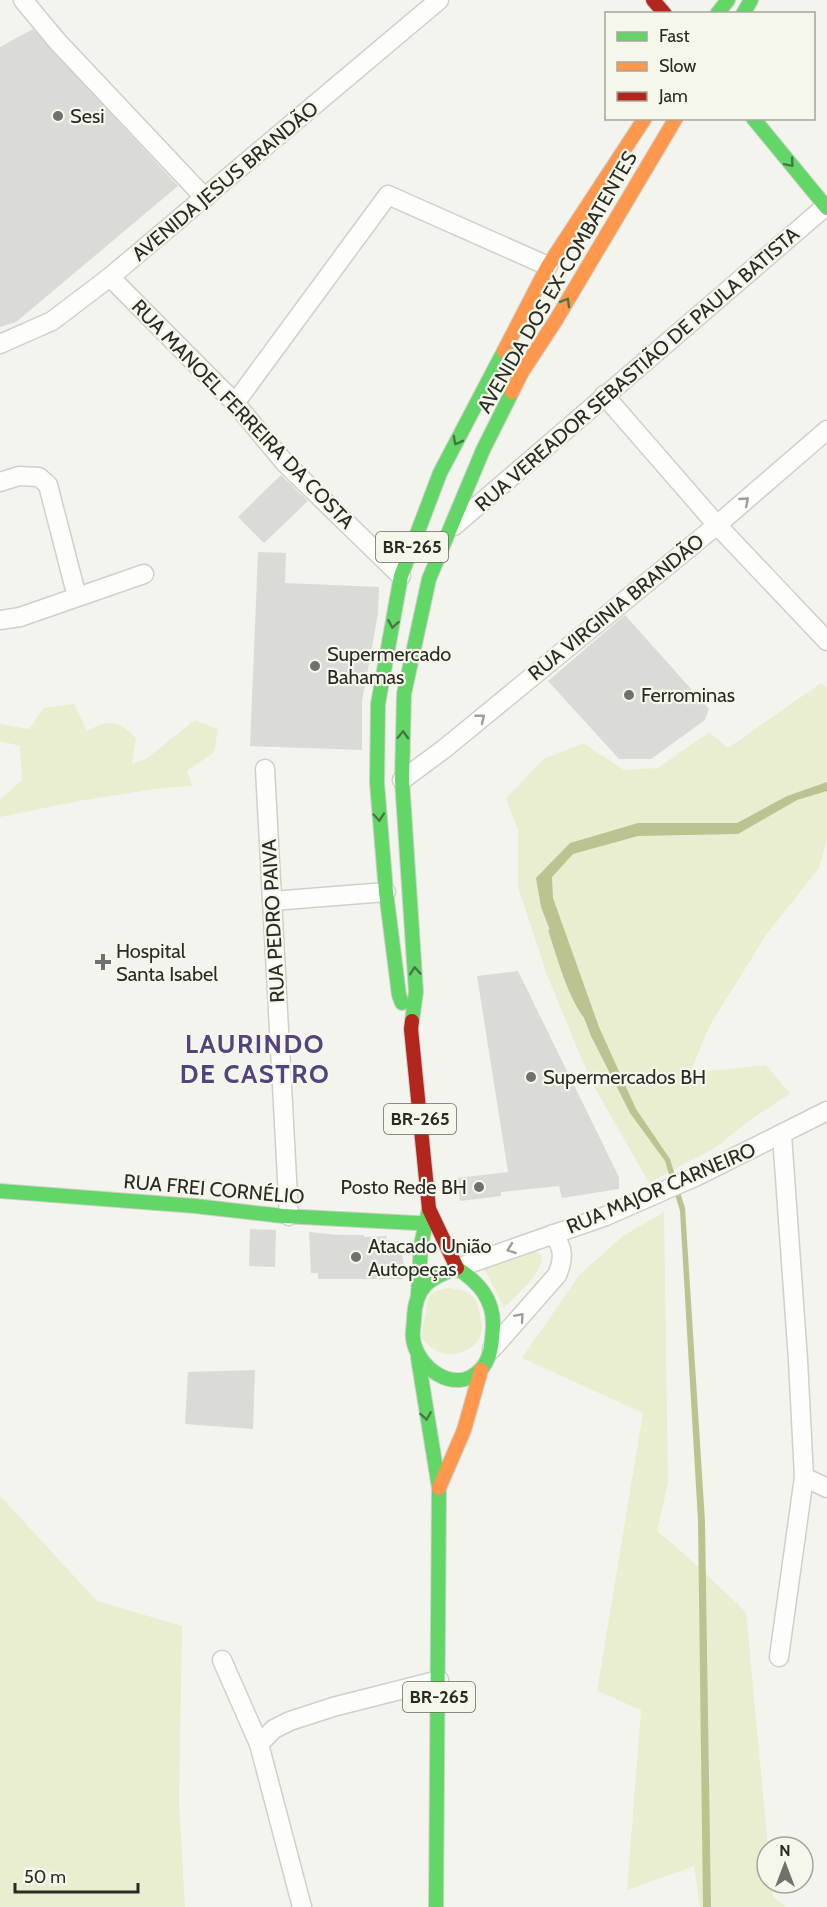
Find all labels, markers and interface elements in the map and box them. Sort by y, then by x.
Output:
legend [605,12,815,120]
text: Fast [659,25,690,47]
text: Slow [659,55,696,77]
text: Jam [658,85,688,107]
street label: AVENIDA JESUS BRANDÃO [127,96,323,266]
place label: Sesi [70,104,104,128]
marker: Sesi [51,109,65,123]
street label: AVENIDA DOS EX-COMBATENTES [472,147,642,417]
one-way arrow [783,156,794,167]
street label: RUA VEREADOR SEBASTIÃO DE PAULA BATISTA [470,221,804,516]
street label: RUA MANOEL FERREIRA DA COSTA [127,294,360,534]
one-way arrow [559,298,571,308]
one-way arrow [453,434,464,445]
one-way arrow [738,497,749,508]
street label: RUA VIRGINIA BRANDÃO [523,529,709,685]
road number: BR-265 [376,532,448,562]
one-way arrow [387,618,400,628]
place label: Supermercado Bahamas [327,642,451,689]
marker: Supermercado Bahamas [308,659,322,673]
place label: Ferrominas [641,683,735,707]
marker: Ferrominas [622,688,636,702]
one-way arrow [475,715,486,726]
one-way arrow [397,730,410,739]
one-way arrow [373,813,386,822]
street label: RUA PEDRO PAIVA [257,838,289,1003]
place label: Hospital Santa Isabel [116,939,218,986]
marker: Hospital Santa Isabel [94,953,112,971]
one-way arrow [408,967,421,976]
district label: LAURINDO DE CASTRO [180,1028,330,1090]
place label: Supermercados BH [543,1065,706,1089]
marker: Supermercados BH [524,1070,538,1084]
road number: BR-265 [384,1104,456,1134]
street label: RUA MAJOR CARNEIRO [563,1137,759,1239]
street label: RUA FREI CORNÉLIO [123,1169,305,1209]
place label: Posto Rede BH [341,1175,467,1199]
marker: Posto Rede BH [472,1180,486,1194]
place label: Atacado União Autopeças [368,1234,492,1281]
one-way arrow [506,1241,517,1254]
marker: Atacado União Autopeças [349,1250,363,1264]
one-way arrow [513,1313,524,1324]
one-way arrow [420,1411,432,1420]
road number: BR-265 [403,1682,475,1712]
north arrow [755,1835,815,1895]
text: N [779,1841,791,1860]
scale bar [15,1856,138,1894]
text: 50 m [24,1866,66,1888]

